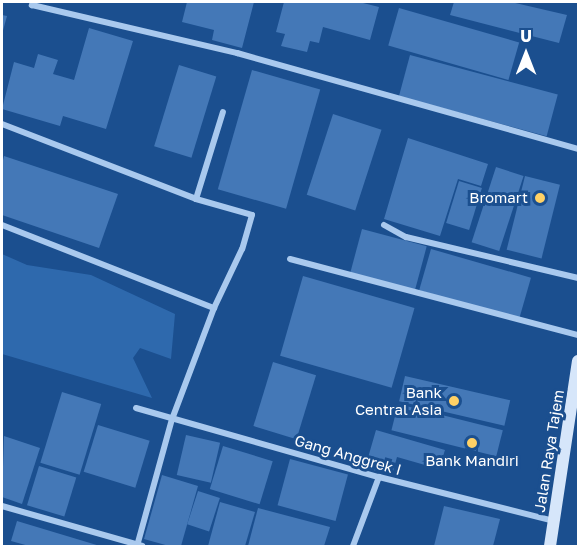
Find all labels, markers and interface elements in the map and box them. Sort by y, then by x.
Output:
north arrow [496,24,556,84]
text: U [520,26,532,46]
place label: Bromart [469,189,528,207]
marker: Bromart [533,191,547,205]
place label: Bank Central Asia [355,383,442,418]
street label: Jalan Raya Tajem [530,388,568,514]
marker: Bank Central Asia [447,394,461,408]
street label: Gang Anggrek I [293,431,403,479]
marker: Bank Mandiri [465,436,479,450]
place label: Bank Mandiri [425,452,519,470]

